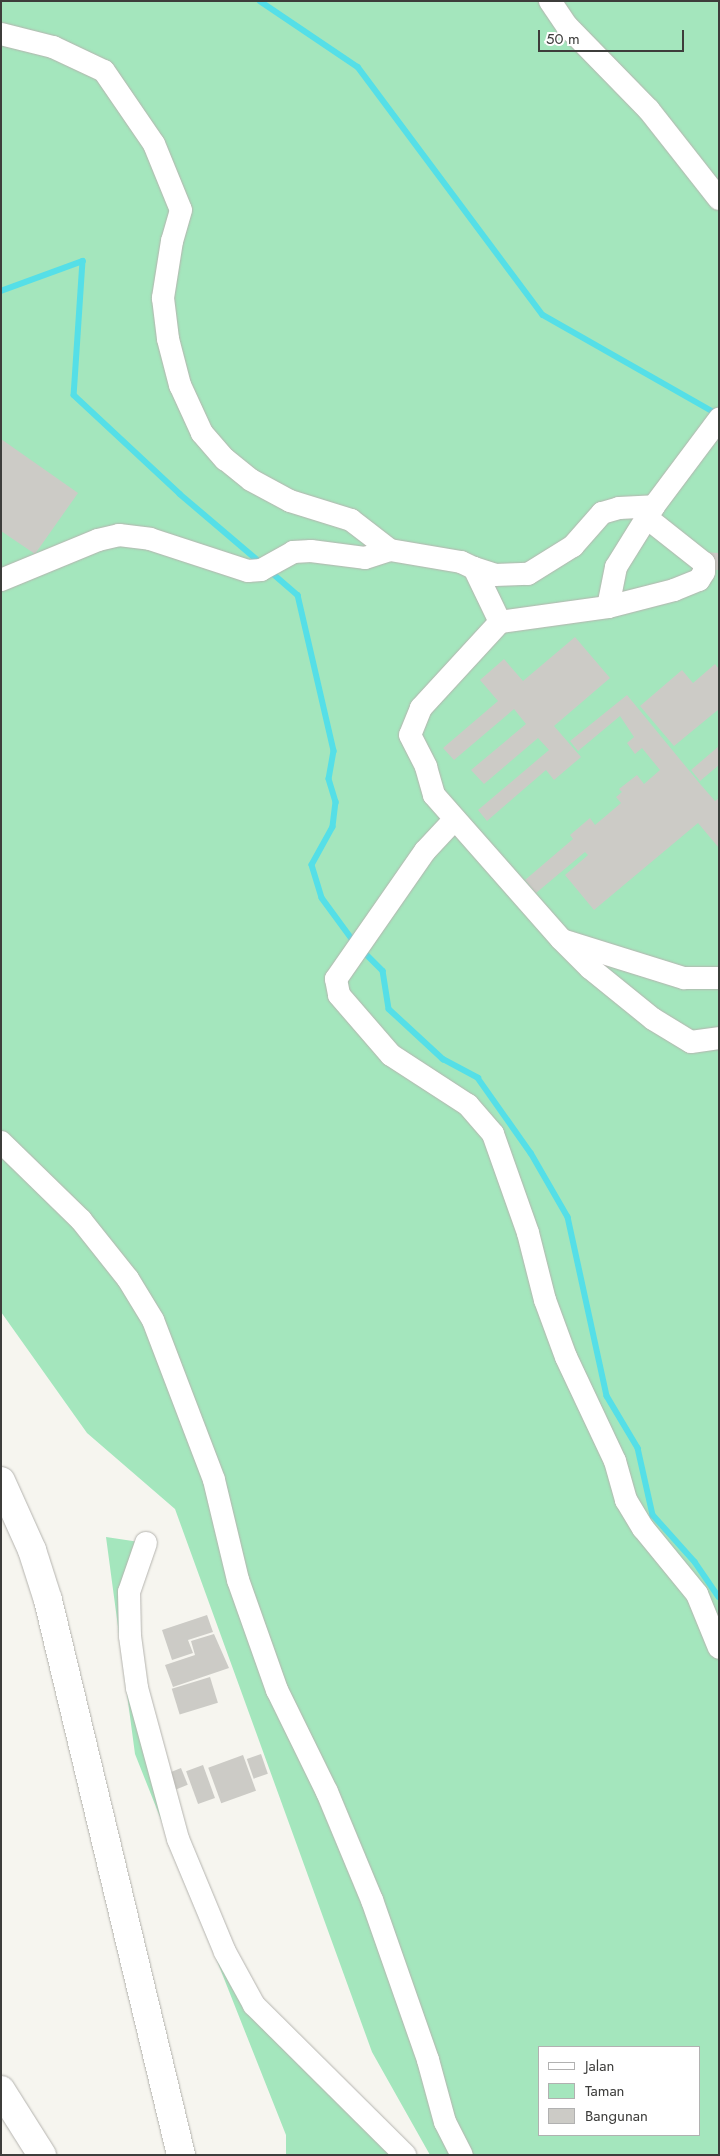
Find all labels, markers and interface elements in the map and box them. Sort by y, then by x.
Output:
scale bar [540,20,686,52]
text: 50 m [546,28,580,50]
legend [538,2046,700,2136]
text: Jalan [585,2055,614,2077]
text: Taman [585,2080,624,2102]
text: Bangunan [585,2105,648,2127]

